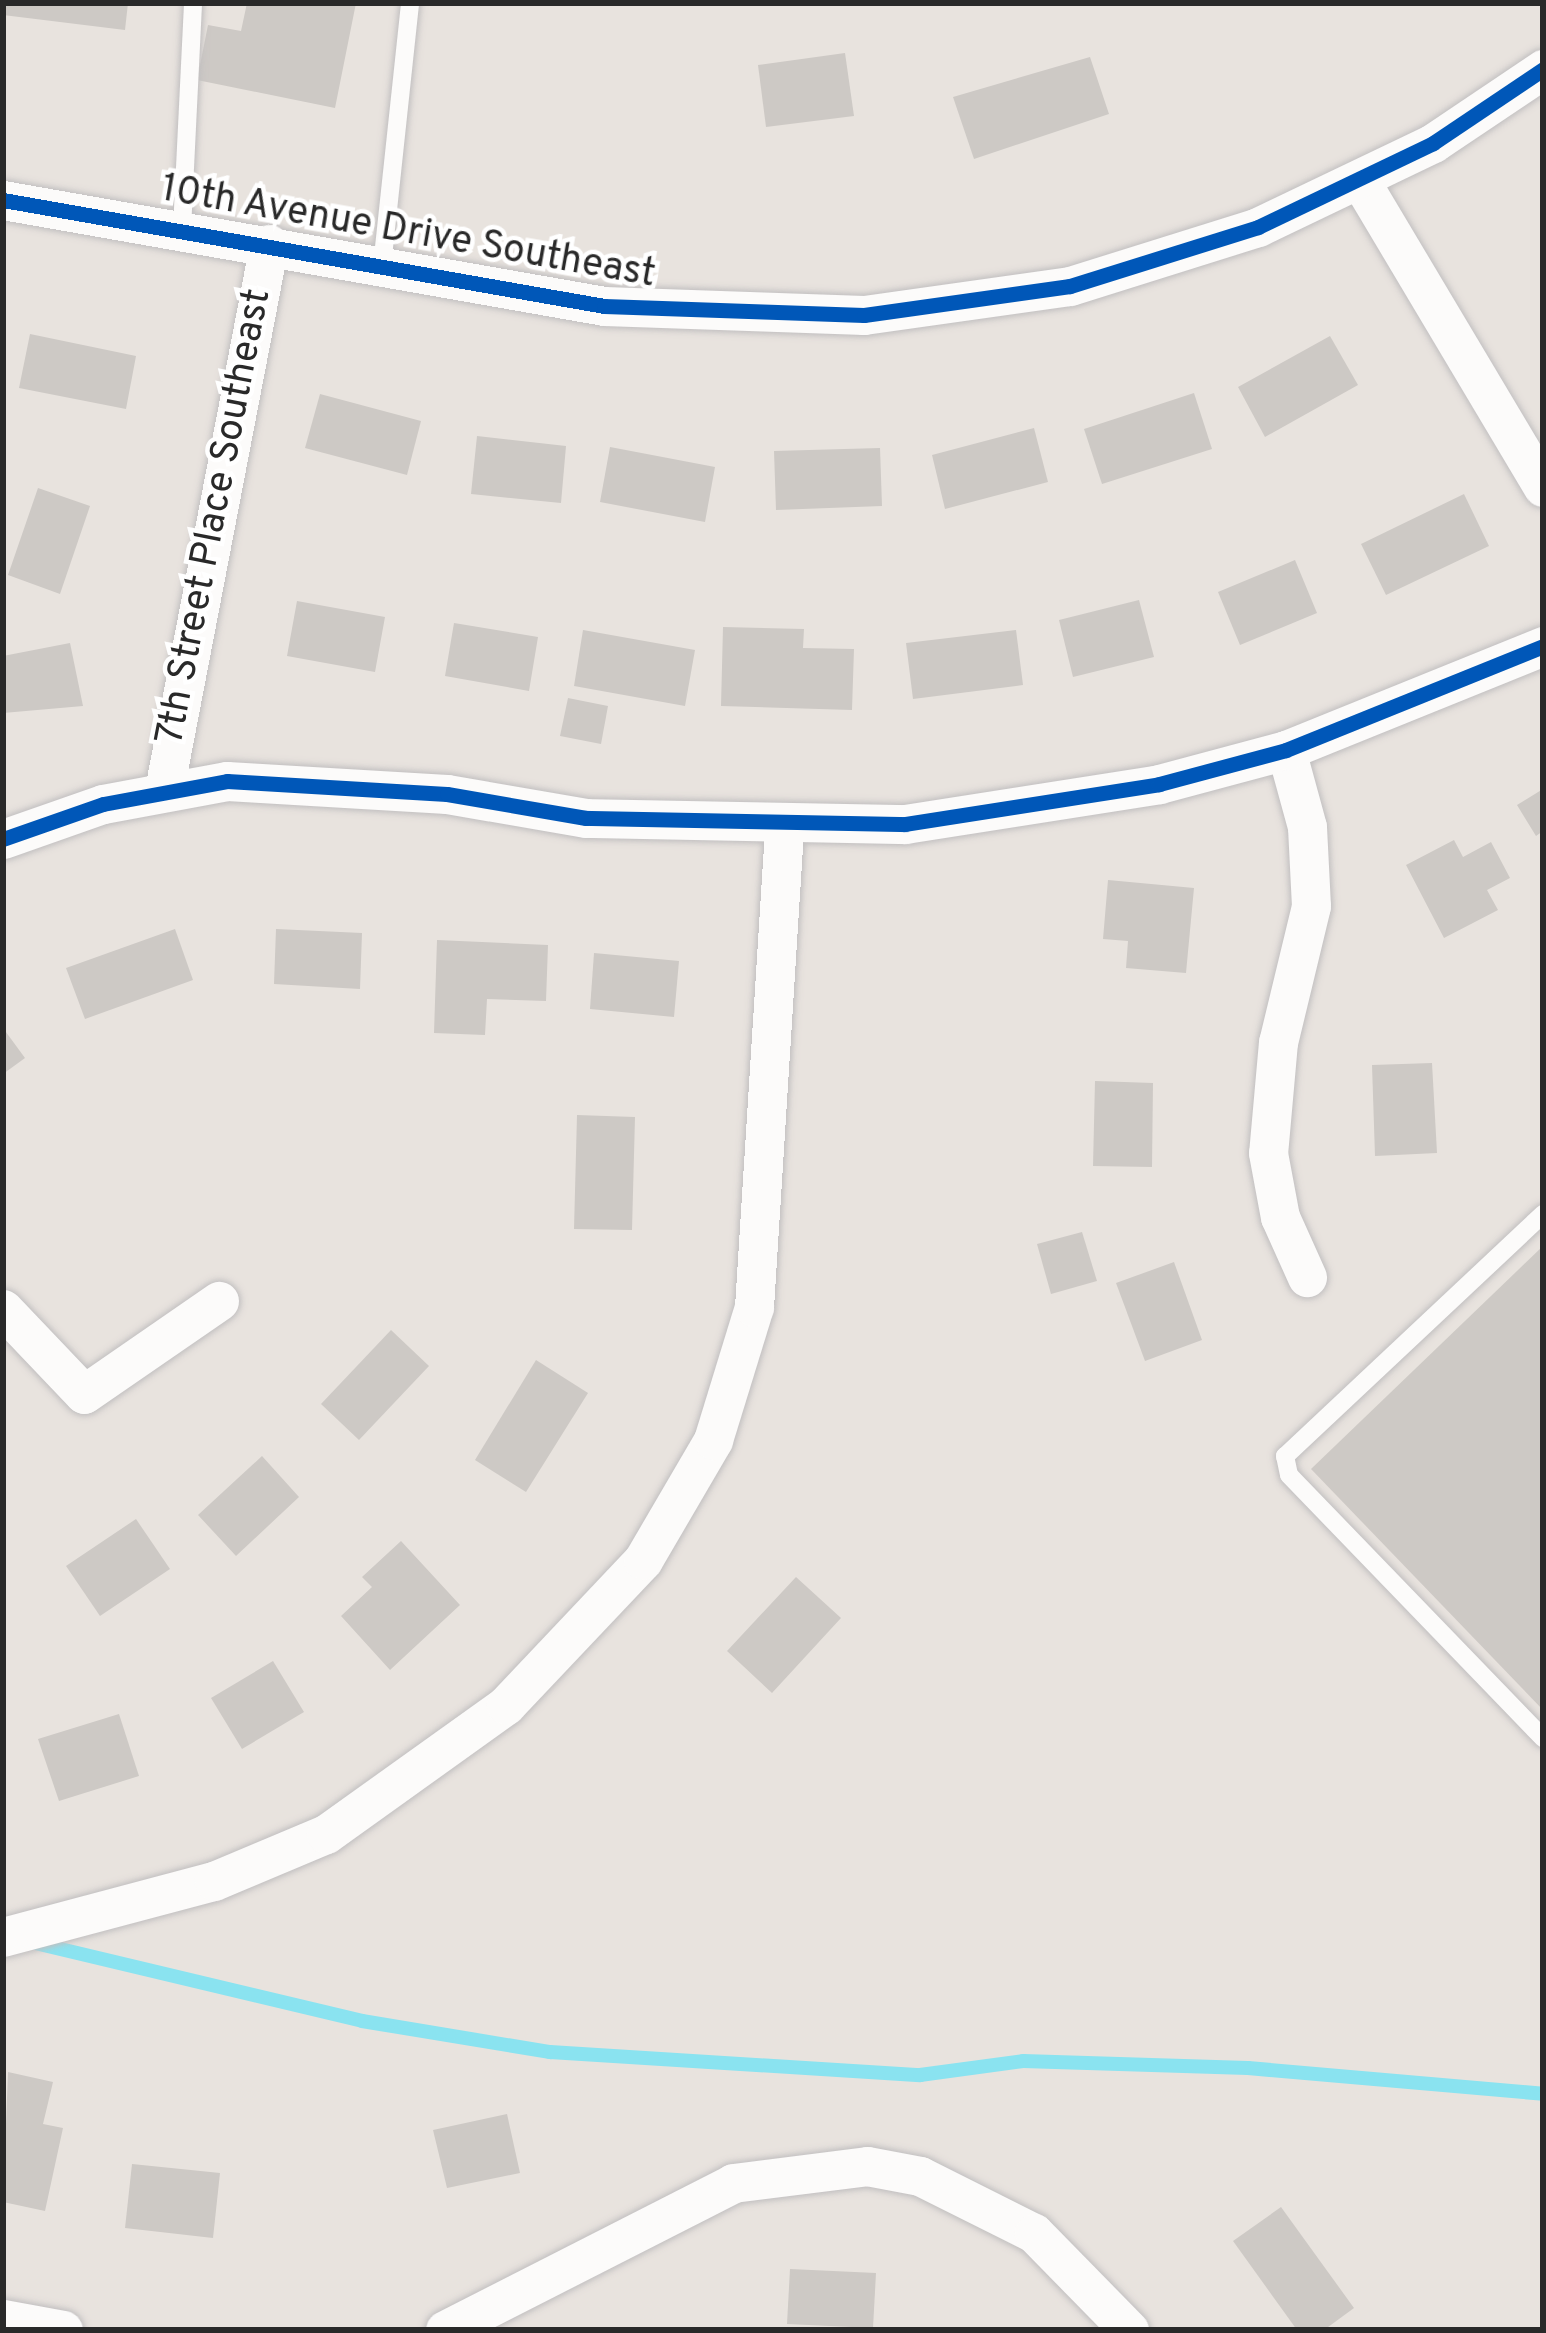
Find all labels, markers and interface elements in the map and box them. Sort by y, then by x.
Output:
street label: 10th Avenue Drive Southeast [156,167,660,301]
street label: 7th Street Place Southeast [149,285,283,749]

